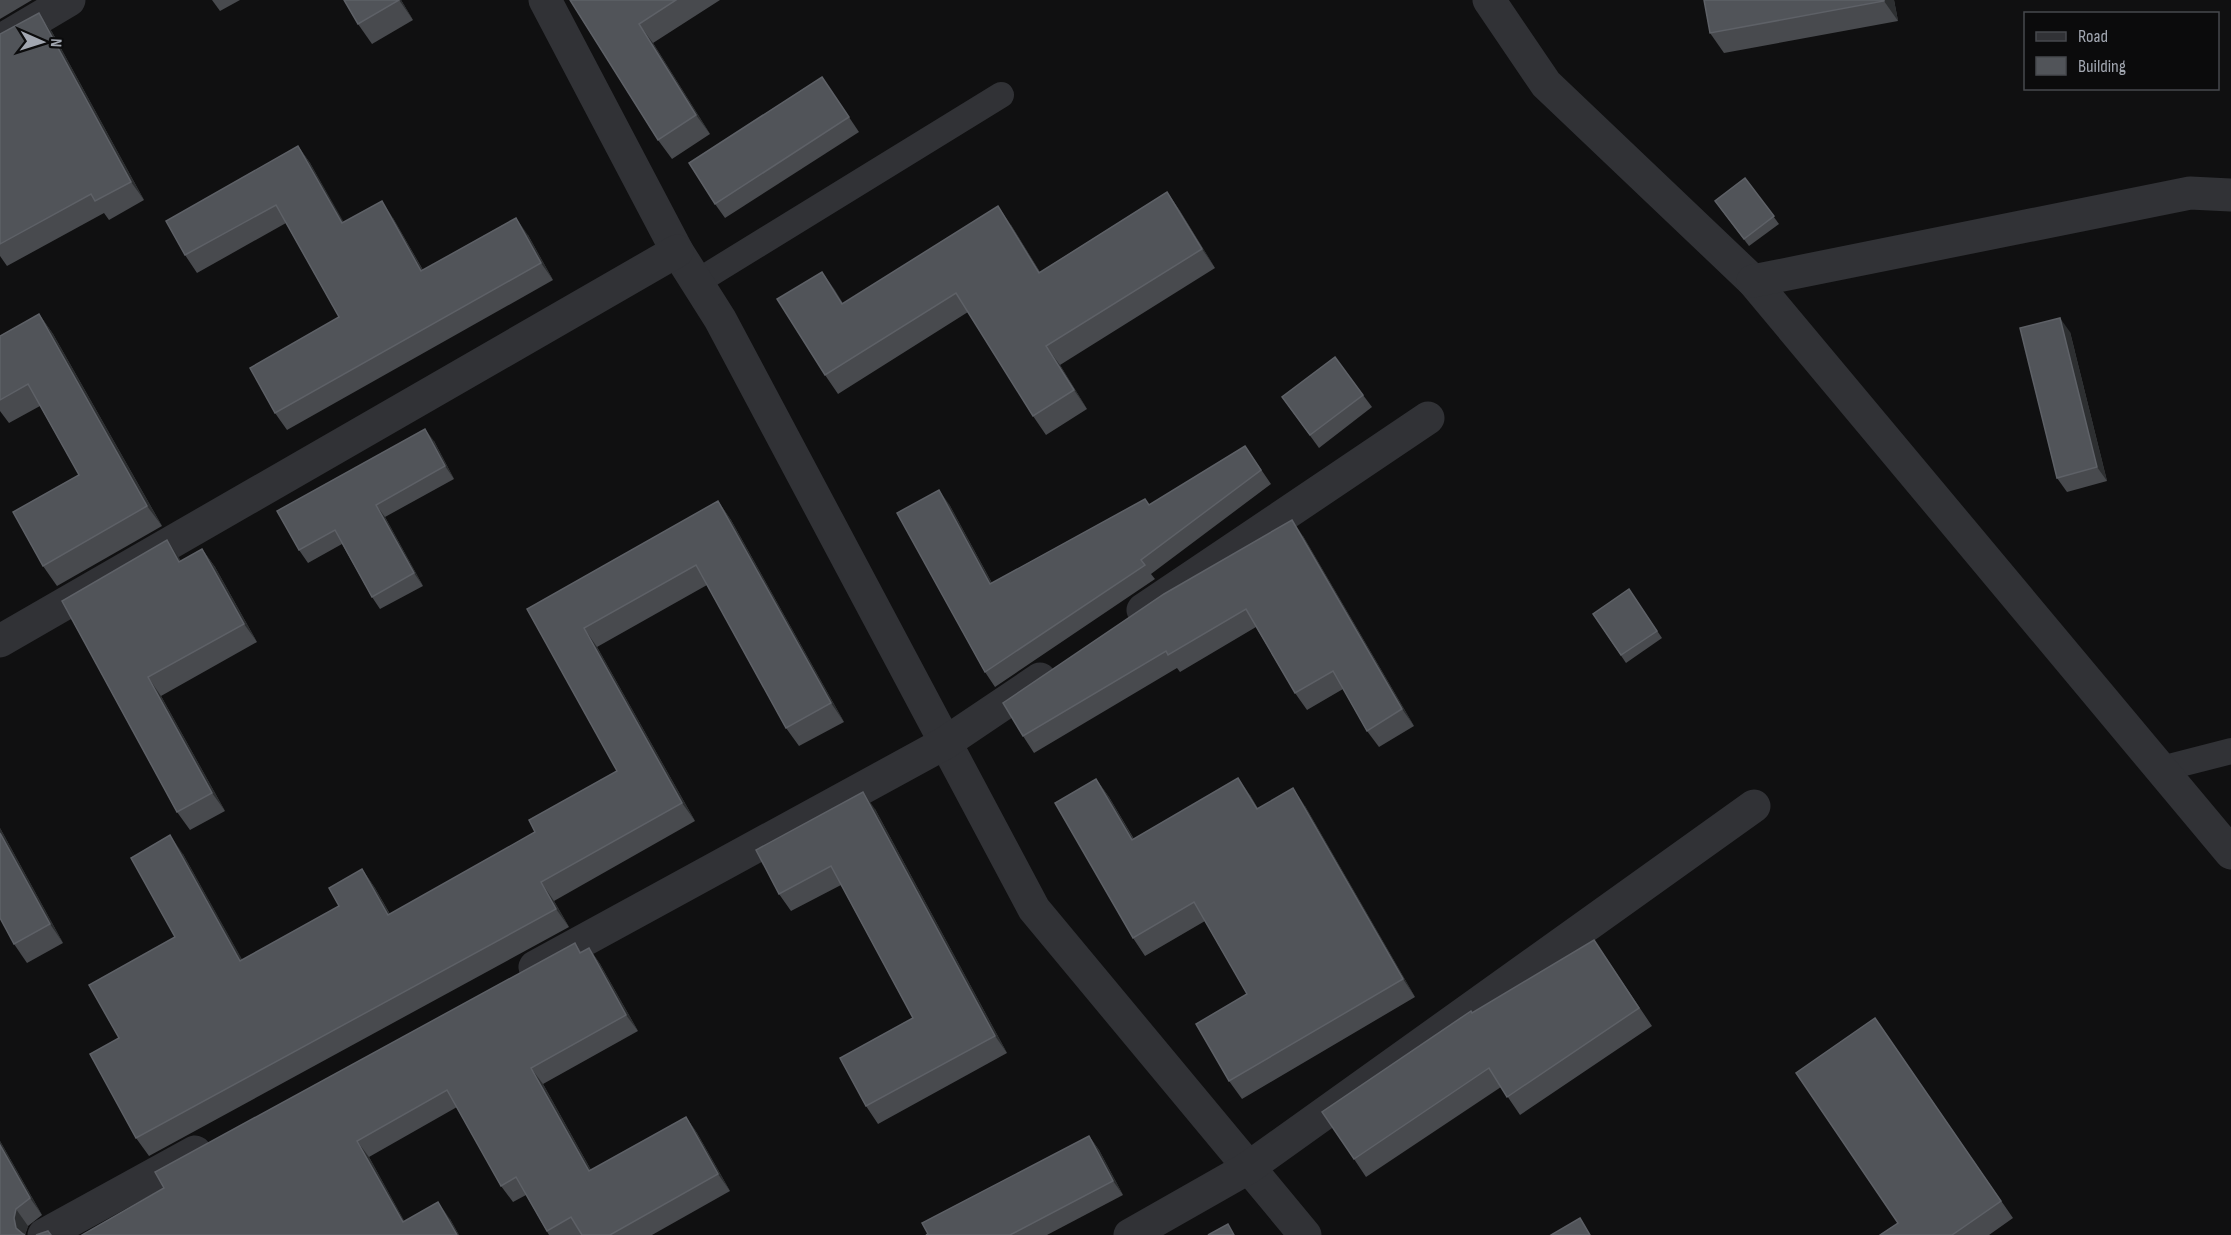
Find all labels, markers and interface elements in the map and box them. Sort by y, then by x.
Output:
north arrow [12,12,72,72]
legend [2024,12,2219,90]
text: Road [2078,26,2108,47]
text: N [46,38,65,47]
text: Building [2078,56,2126,77]

